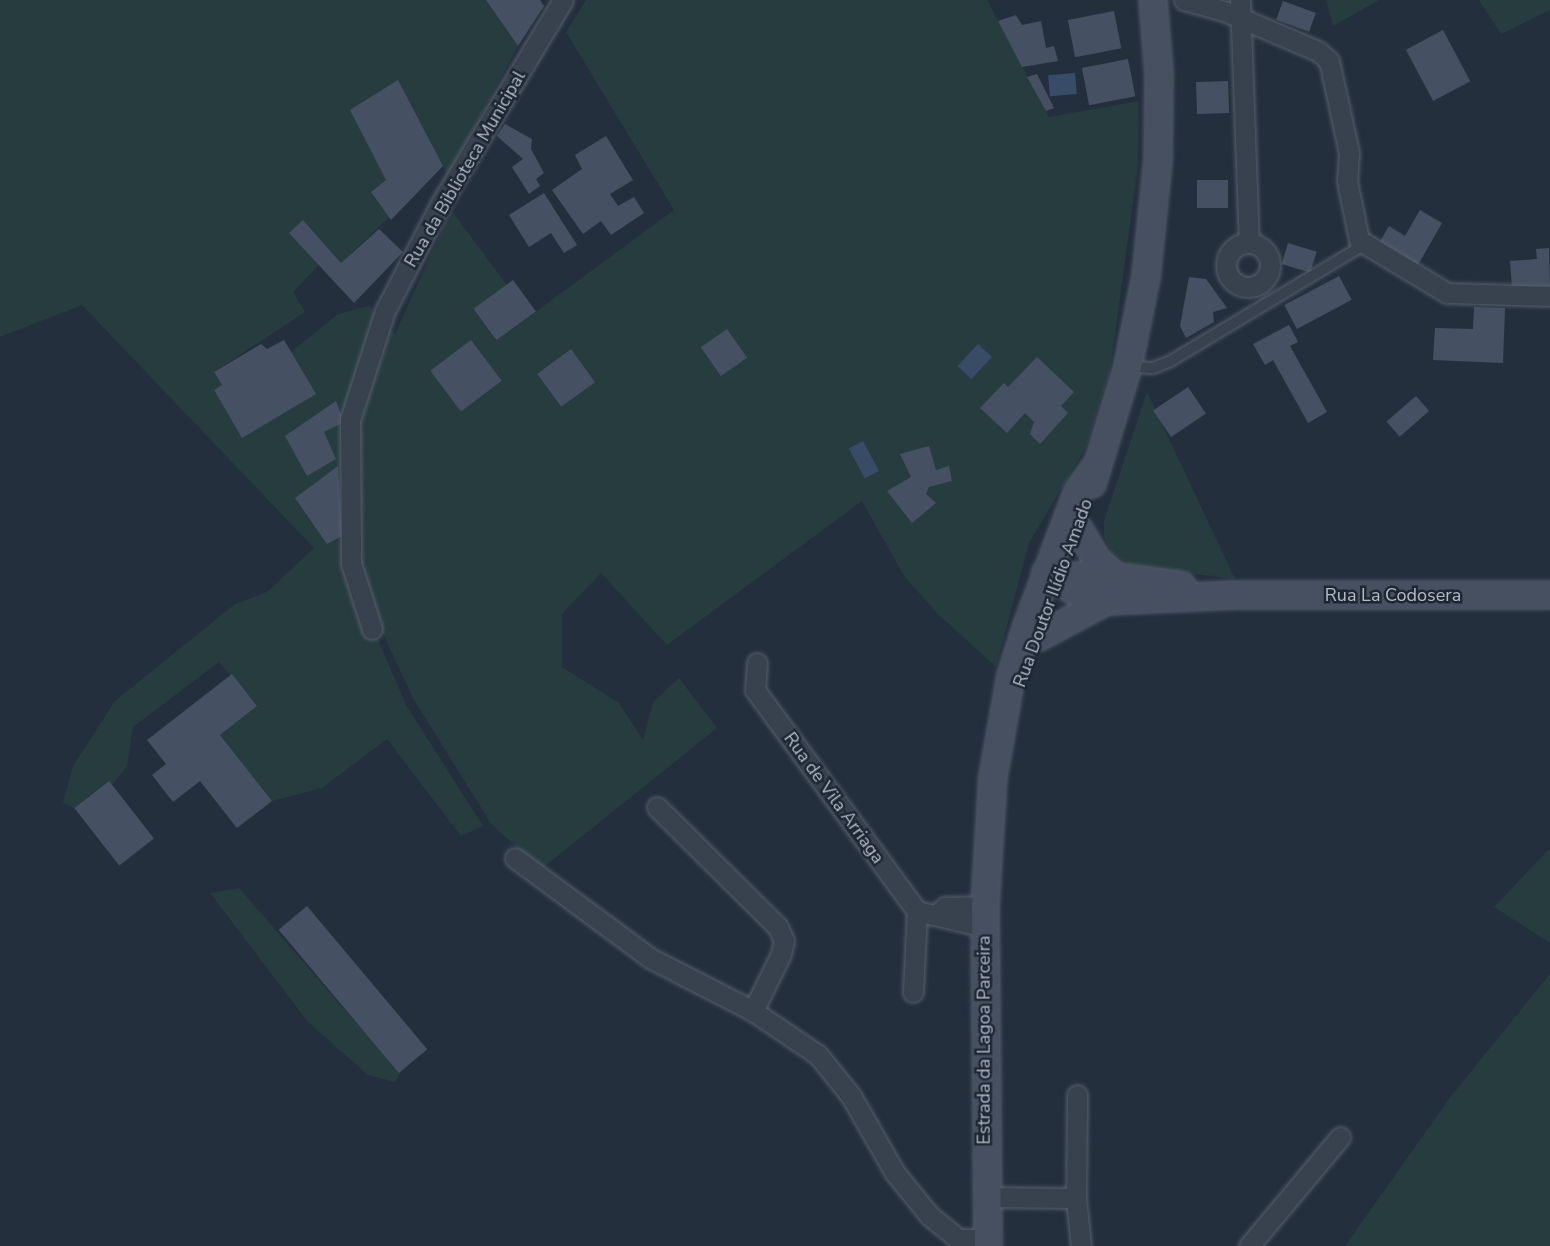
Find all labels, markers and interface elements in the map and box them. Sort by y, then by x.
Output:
street label: Rua da Biblioteca Municipal [400,67,530,271]
street label: Rua Doutor Ilídio Amado [1009,496,1097,690]
street label: Rua La Codosera [1325,584,1461,606]
street label: Rua de Vila Arriaga [779,728,889,868]
street label: Estrada da Lagoa Parceira [973,935,995,1145]

